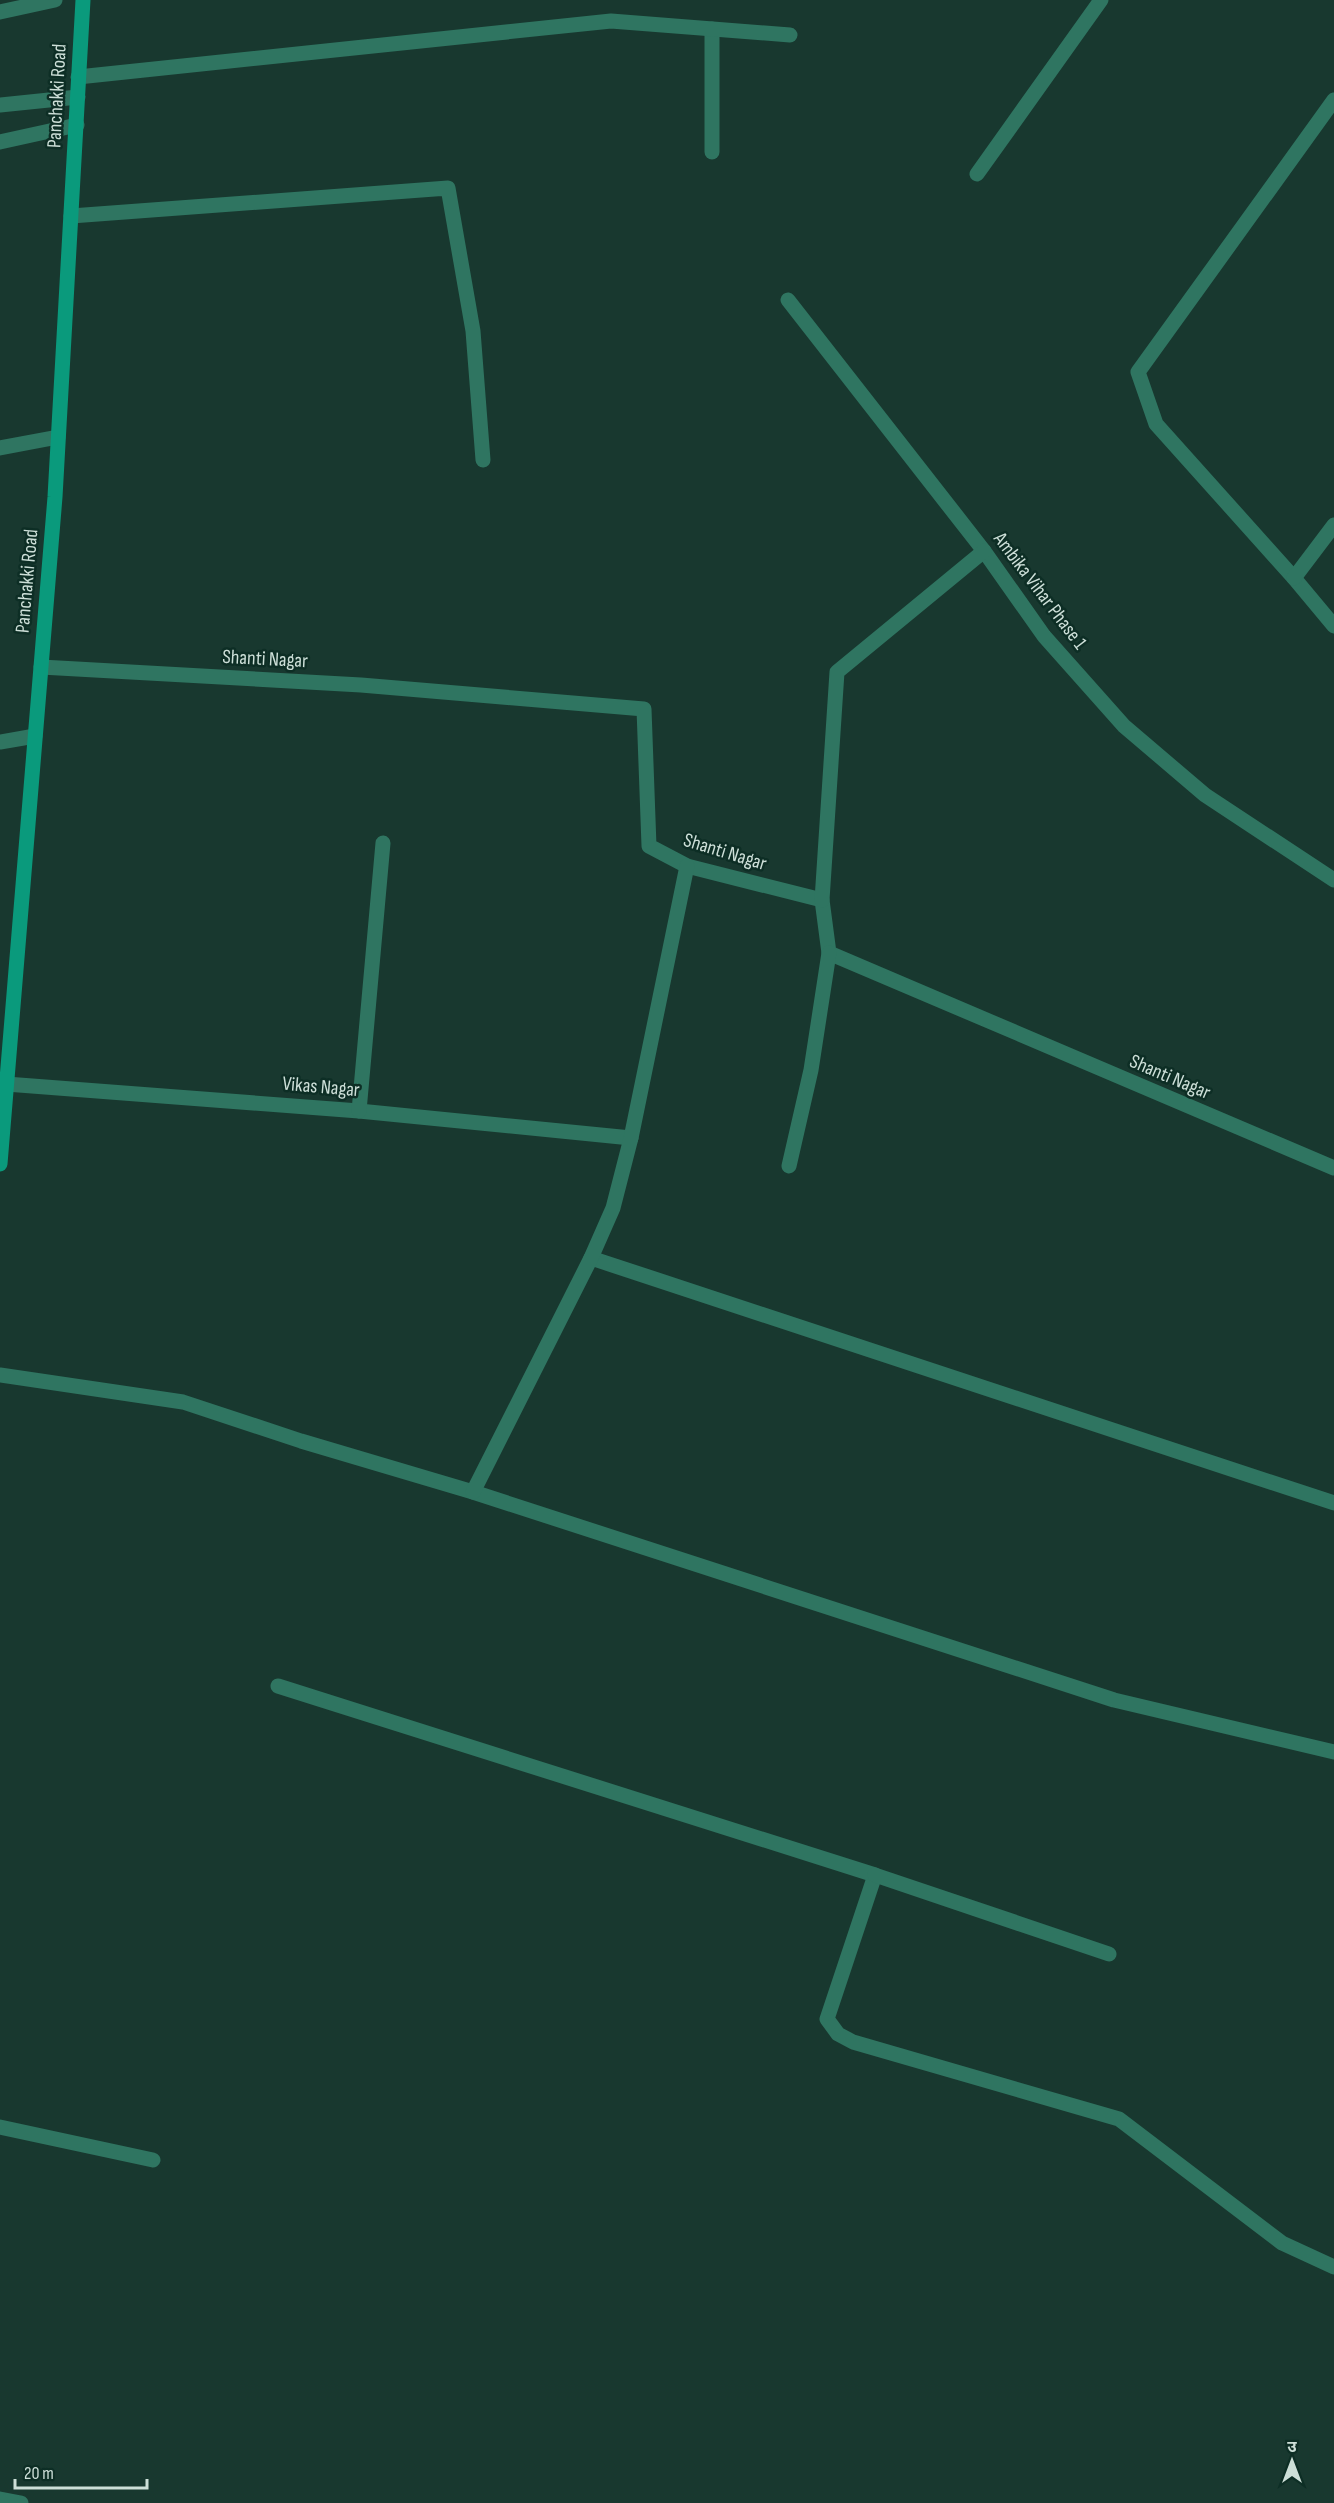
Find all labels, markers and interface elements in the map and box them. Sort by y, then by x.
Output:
street label: Panchakki Road [42,43,72,149]
street label: Ambika Vihar Phase 1 [988,527,1092,654]
street label: Panchakki Road [11,528,43,634]
street label: Shanti Nagar [222,645,309,673]
street label: Shanti Nagar [681,828,770,876]
street label: Shanti Nagar [1126,1049,1214,1105]
street label: Vikas Nagar [281,1072,361,1102]
north arrow [1262,2431,1322,2491]
text: उ [1287,2438,1297,2457]
scale bar [15,2452,147,2490]
text: 20 m [24,2463,54,2484]

